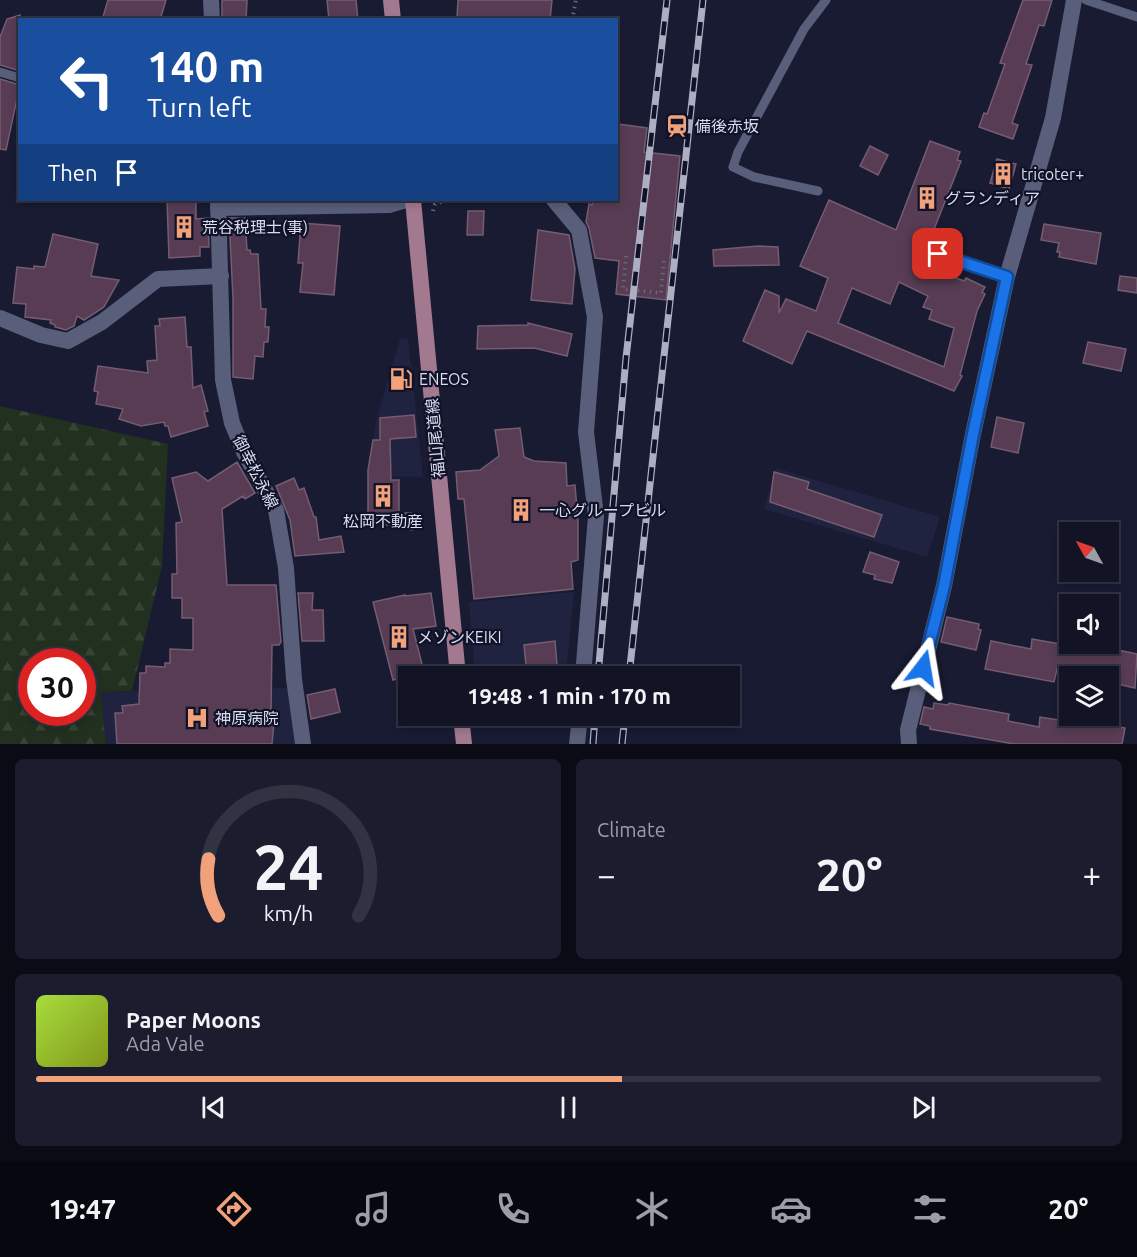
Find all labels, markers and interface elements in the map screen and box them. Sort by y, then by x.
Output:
icon: left [48,42,126,120]
text: 140 m [147,43,264,90]
text: Turn left [147,92,251,122]
station icon: 備後赤坂 [664,113,690,139]
place label: 備後赤坂 [695,117,759,135]
icon: arrive [110,156,143,189]
text: Then [48,160,98,185]
building icon: tricoter+ [990,161,1016,187]
place label: tricoter+ [1021,165,1084,183]
building icon: グランディア [914,185,940,211]
place label: グランディア [945,189,1040,207]
building icon: 荒谷税理士(事) [171,214,197,240]
place label: 荒谷税理士(事) [202,218,308,237]
pin [912,228,963,279]
icon: arrive [921,237,954,270]
fuel station icon: ENEOS [388,366,414,392]
place label: ENEOS [419,370,469,388]
street label: 福山尾道線 [423,397,447,479]
street label: 御幸松永線 [230,432,282,512]
building icon: 松岡不動産 [370,483,396,509]
building icon: 一心グループビル [508,497,534,523]
place label: 一心グループビル [539,501,666,519]
place label: 松岡不動産 [343,512,423,530]
north arrow [1059,522,1119,582]
map controls [1059,522,1119,726]
button: sound [1059,594,1119,654]
building icon: メゾンKEIKI [386,624,412,650]
place label: メゾンKEIKI [417,628,502,646]
position arrow [891,636,955,700]
speed limit sign: 30 [18,648,96,726]
button: layers [1059,666,1119,726]
text: 19:48 · 1 min · 170 m [467,683,671,708]
hospital icon: 神原病院 [184,705,210,731]
place label: 神原病院 [215,709,279,727]
text: Climate [597,818,666,841]
text: 24 [253,832,323,902]
text: 20° [816,849,882,900]
text: − [597,856,616,893]
text: + [1082,856,1101,893]
text: km/h [263,901,313,925]
text: Paper Moons [126,1007,261,1032]
text: Ada Vale [126,1032,204,1055]
icon: previous [197,1091,230,1124]
icon: pause [552,1091,585,1124]
icon: next [907,1091,940,1124]
icon: directions [213,1188,255,1230]
icon: music [352,1188,394,1230]
icon: phone [492,1188,534,1230]
icon: climate [631,1188,673,1230]
icon: car [770,1188,812,1230]
icon: filters [909,1188,951,1230]
text: 19:47 [49,1194,116,1224]
text: 20° [1048,1194,1088,1224]

